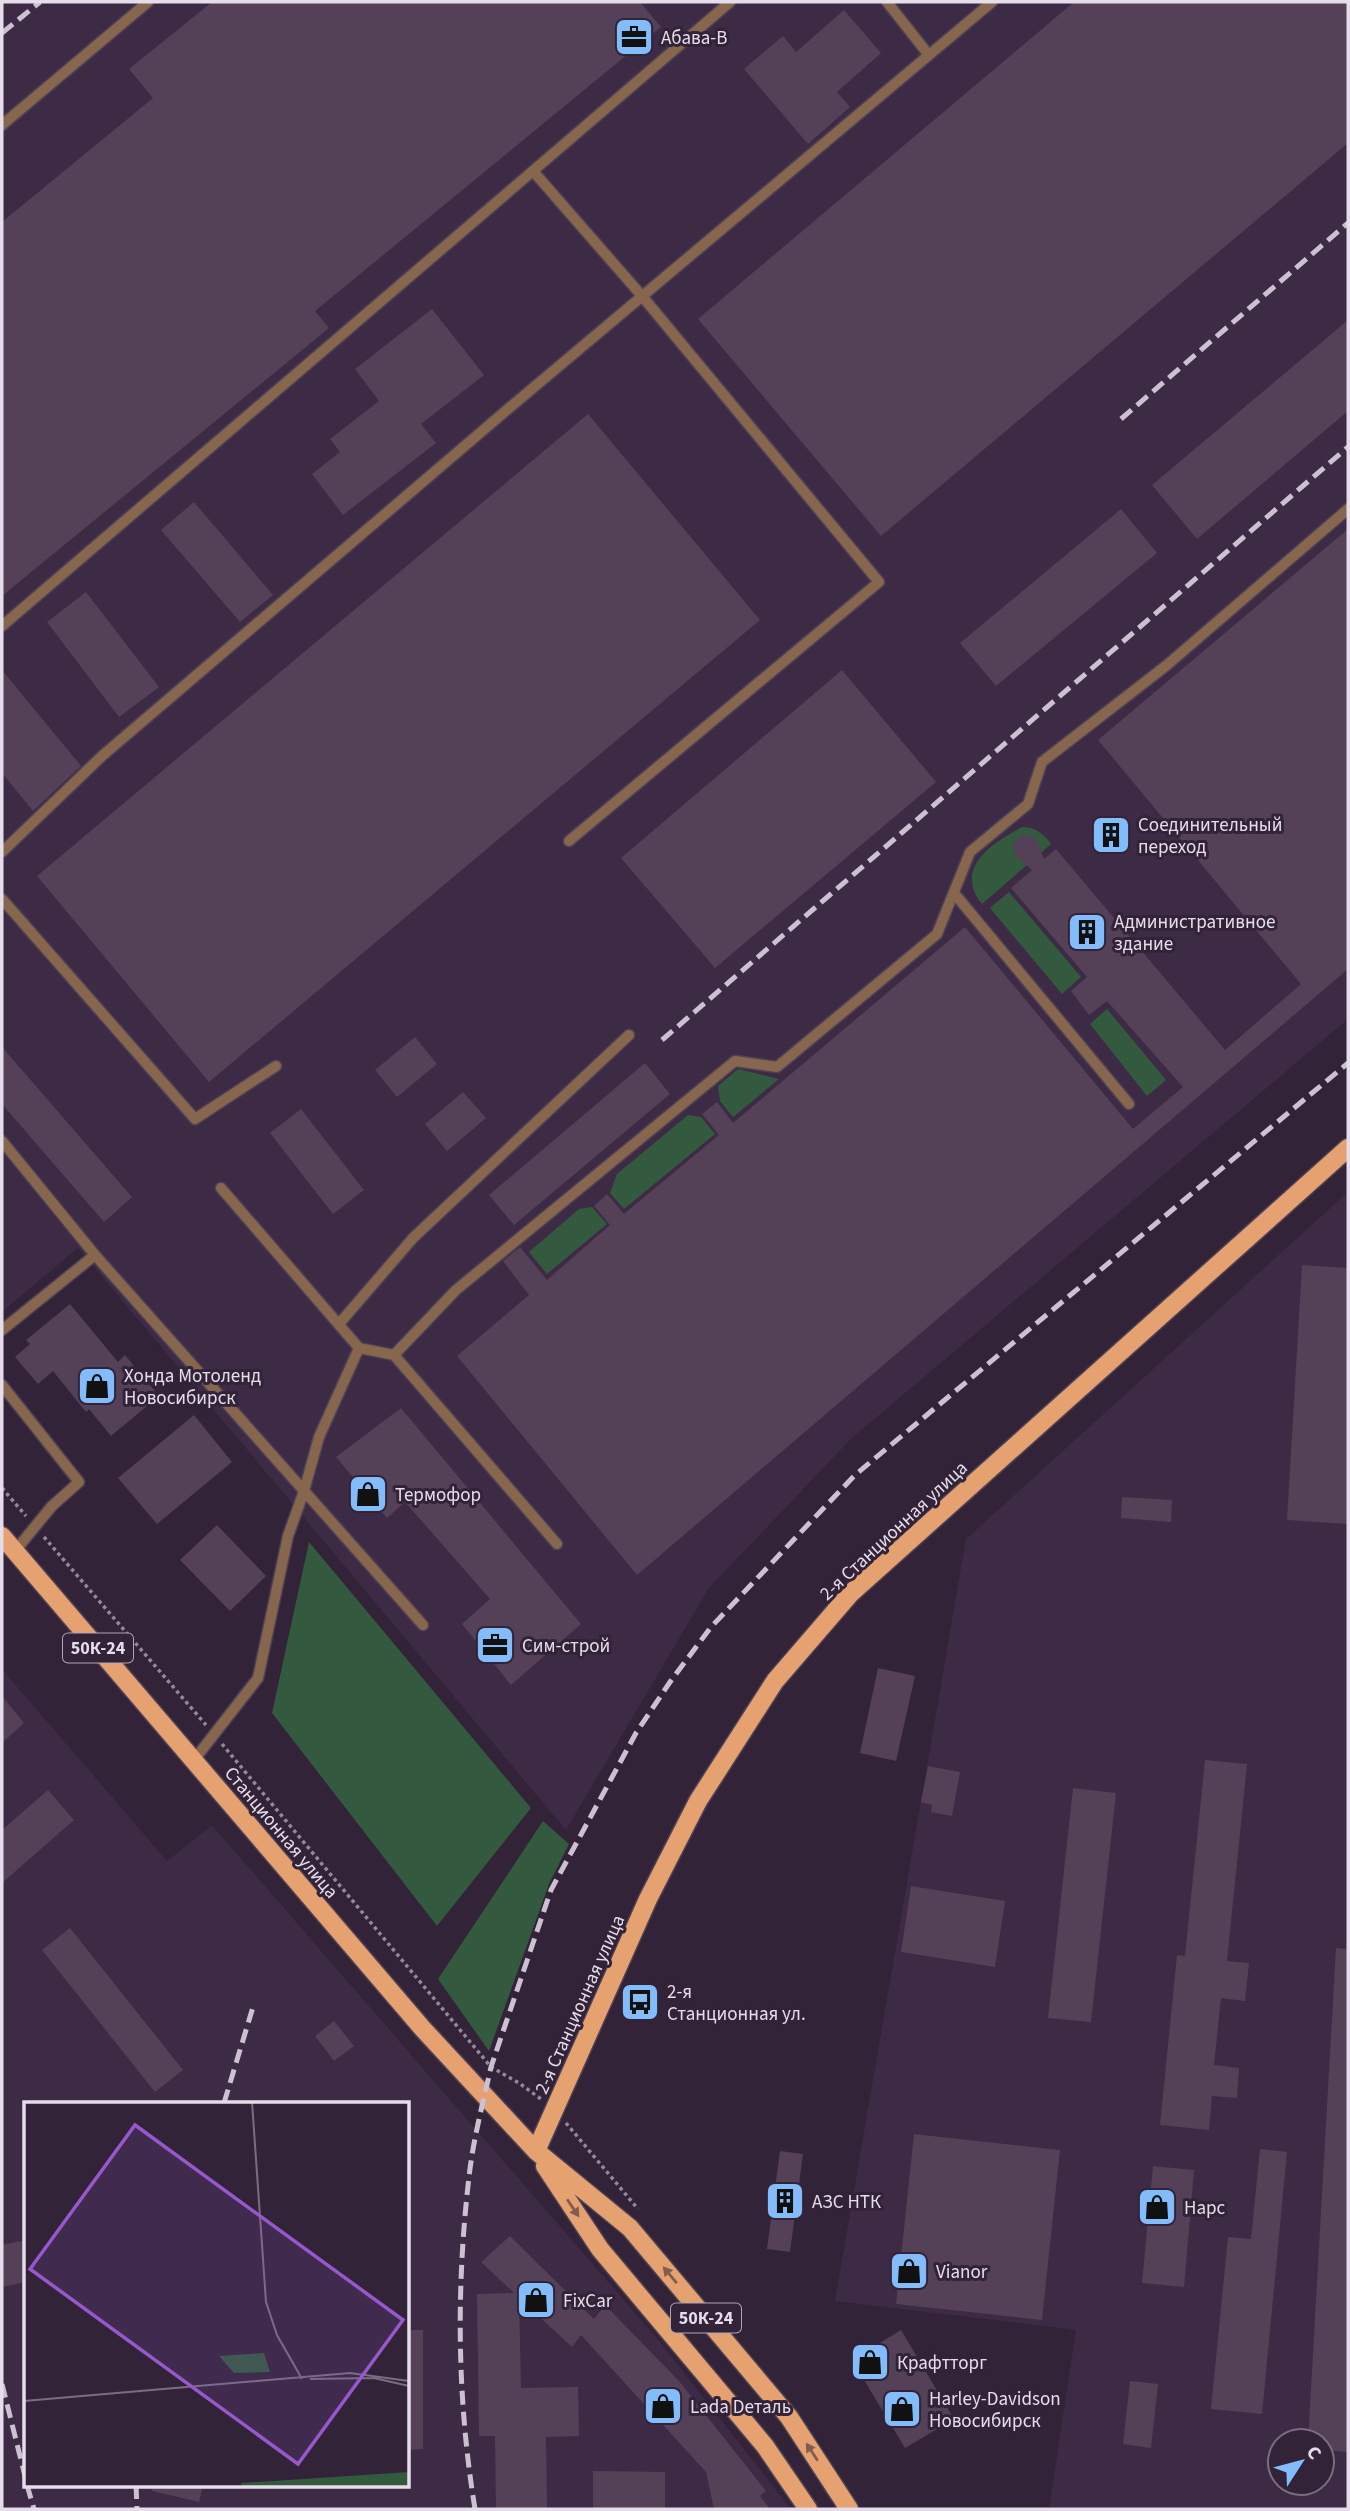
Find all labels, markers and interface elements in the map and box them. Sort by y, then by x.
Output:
office icon: Абава-В [613,16,655,58]
place label: Абава-В [661,25,727,52]
place label: Соединительный переход [1138,812,1282,861]
building icon: Соединительный переход [1090,814,1132,856]
place label: Административное здание [1114,909,1275,958]
building icon: Административное здание [1066,911,1108,953]
place label: Хонда Мотоленд Новосибирск [124,1363,261,1412]
shop icon: Хонда Мотоленд Новосибирск [76,1365,118,1407]
street label: 2-я Станционная улица [814,1455,974,1607]
shop icon: Термофор [347,1473,389,1515]
place label: Термофор [395,1482,481,1509]
office icon: Сим-строй [474,1624,516,1666]
road number: 50К-24 [63,1633,133,1662]
place label: Сим-строй [522,1633,610,1660]
street label: Станционная улица [218,1761,344,1905]
street label: 2-я Станционная улица [529,1911,632,2099]
place label: 2-я Станционная ул. [667,1979,806,2028]
bus stop icon: 2-я Станционная ул. [619,1981,661,2023]
inset map [24,2102,410,2486]
building icon: АЗС НТК [764,2180,806,2222]
shop icon: Нарс [1136,2186,1178,2228]
place label: АЗС НТК [812,2189,881,2216]
place label: Нарс [1184,2195,1226,2222]
one-way arrow [567,2198,580,2218]
shop icon: Vianor [888,2250,930,2292]
place label: Vianor [936,2259,988,2286]
one-way arrow [662,2266,677,2284]
shop icon: FixCar [515,2279,557,2321]
place label: FixCar [563,2288,613,2315]
road number: 50К-24 [671,2304,741,2332]
shop icon: Крафтторг [849,2341,891,2383]
place label: Крафтторг [897,2350,987,2377]
shop icon: Lada Dеталь [642,2385,684,2427]
place label: Harley-Davidson Новосибирск [929,2386,1061,2435]
shop icon: Harley-Davidson Новосибирск [881,2388,923,2430]
place label: Lada Dеталь [690,2394,791,2421]
north arrow [1266,2427,1336,2497]
text: С [1299,2440,1328,2465]
one-way arrow [805,2443,819,2461]

